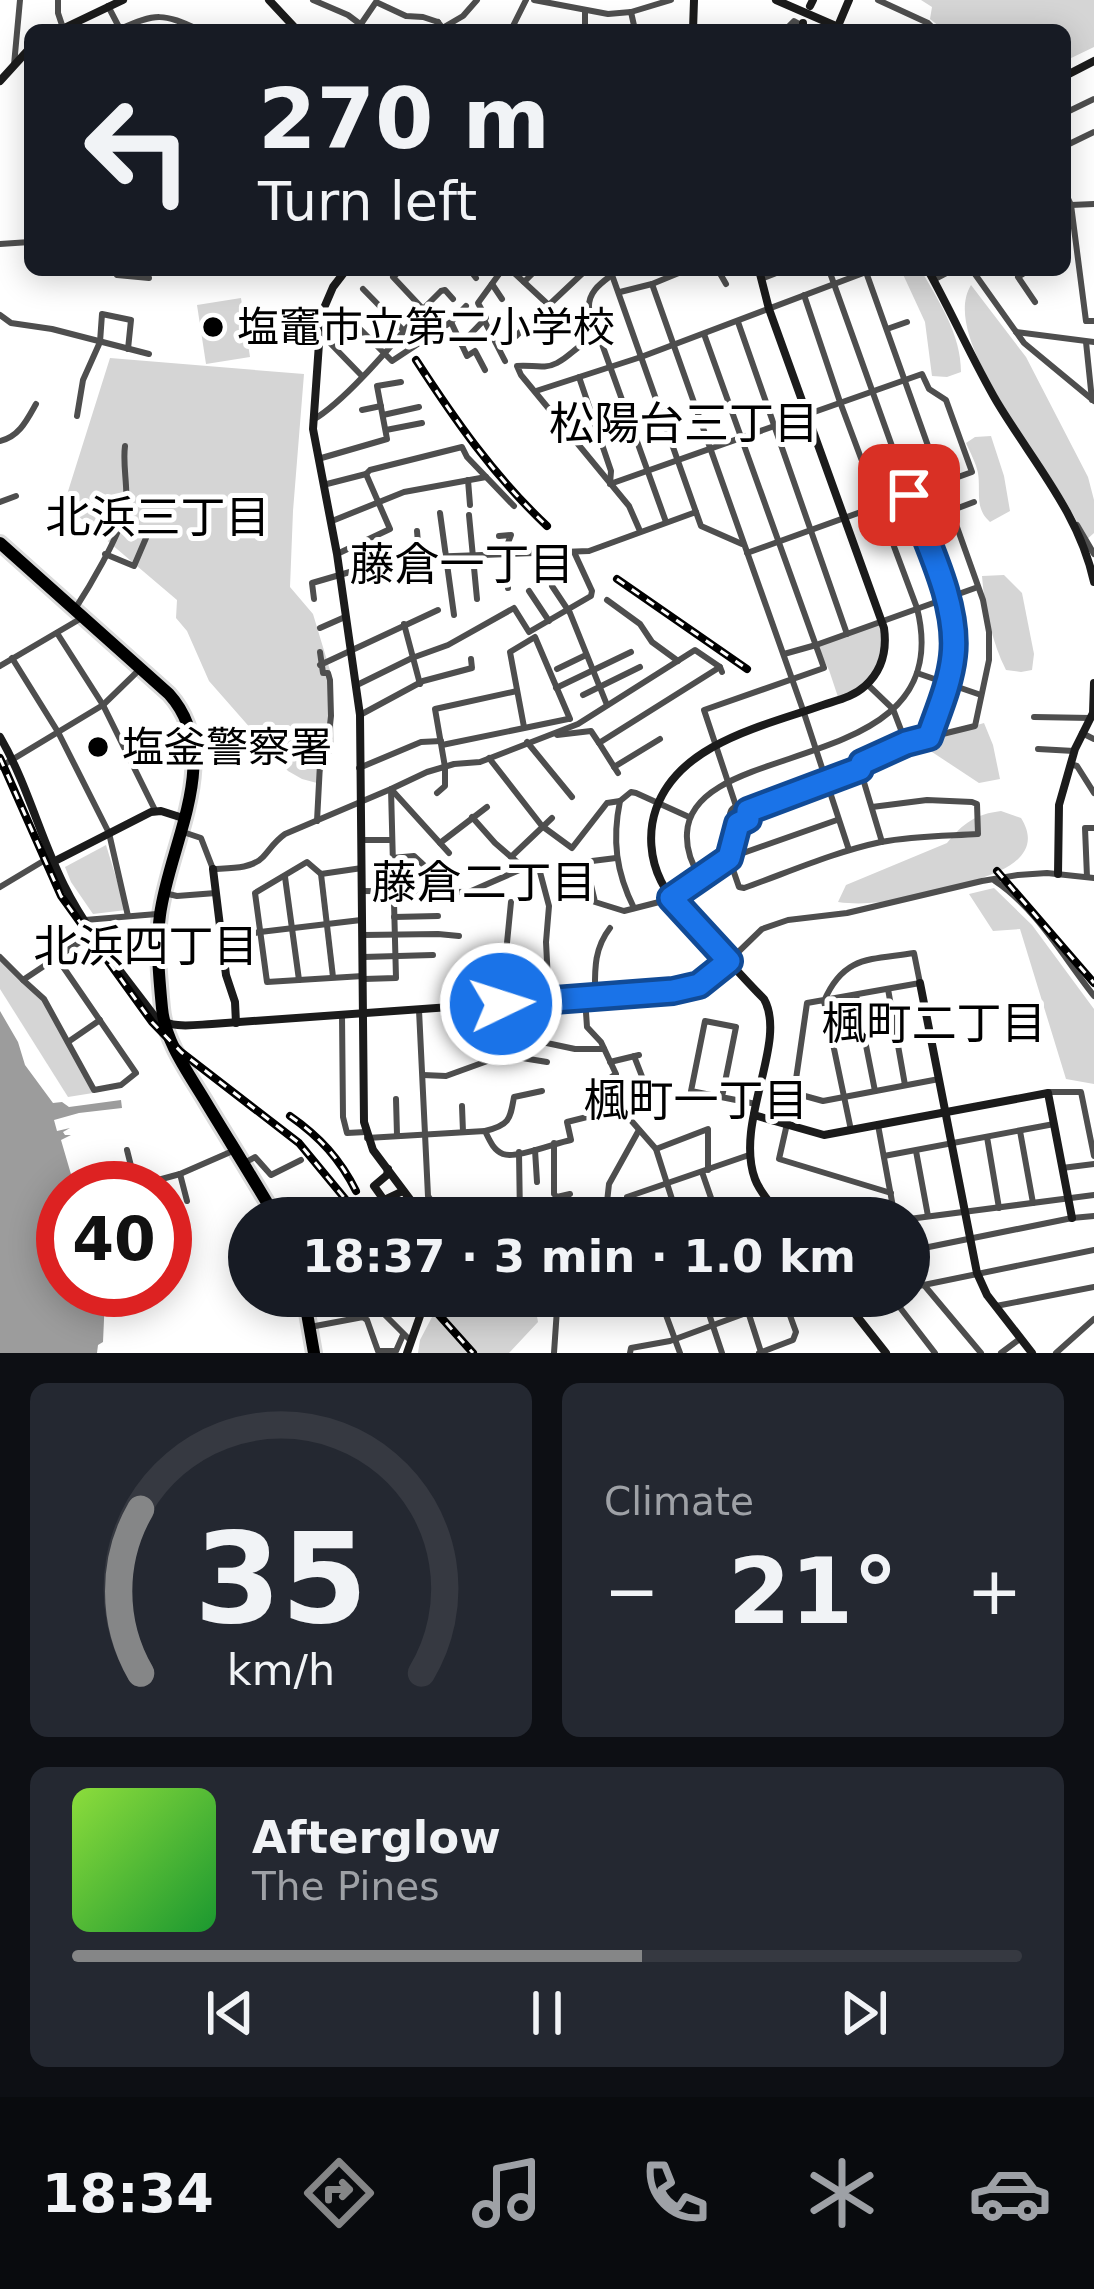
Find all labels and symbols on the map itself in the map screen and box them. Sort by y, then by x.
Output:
place label: 塩竈市立第二小学校 [237,303,615,352]
marker: 塩竈市立第二小学校 [200,314,226,340]
district label: 松陽台三丁目 [549,397,819,450]
pin [858,444,960,546]
district label: 北浜三丁目 [45,491,271,544]
district label: 藤倉一丁目 [349,538,575,591]
place label: 塩釜警察署 [122,723,332,772]
marker: 塩釜警察署 [85,734,111,760]
district label: 藤倉二丁目 [371,856,597,909]
district label: 北浜四丁目 [33,920,259,973]
position arrow [438,941,564,1067]
district label: 楓町二丁目 [821,997,1047,1050]
district label: 楓町一丁目 [583,1074,809,1127]
speed limit sign: 40 [36,1161,192,1317]

